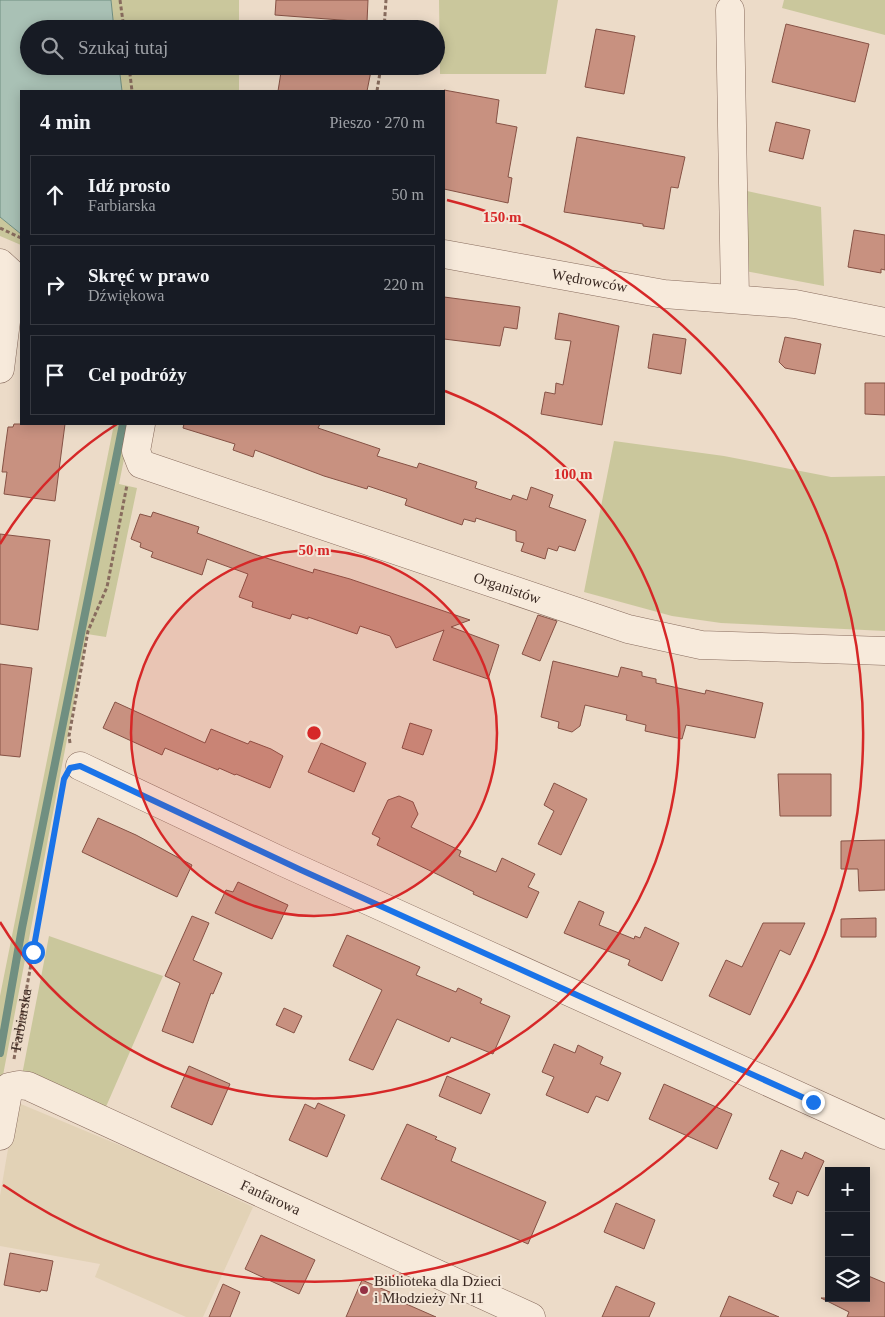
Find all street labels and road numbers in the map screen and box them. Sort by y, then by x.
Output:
street label: Wędrowców [550,266,629,295]
street label: Organistów [472,569,543,607]
street label: Farbiarska [8,987,35,1052]
street label: Fanfarowa [238,1177,303,1218]

